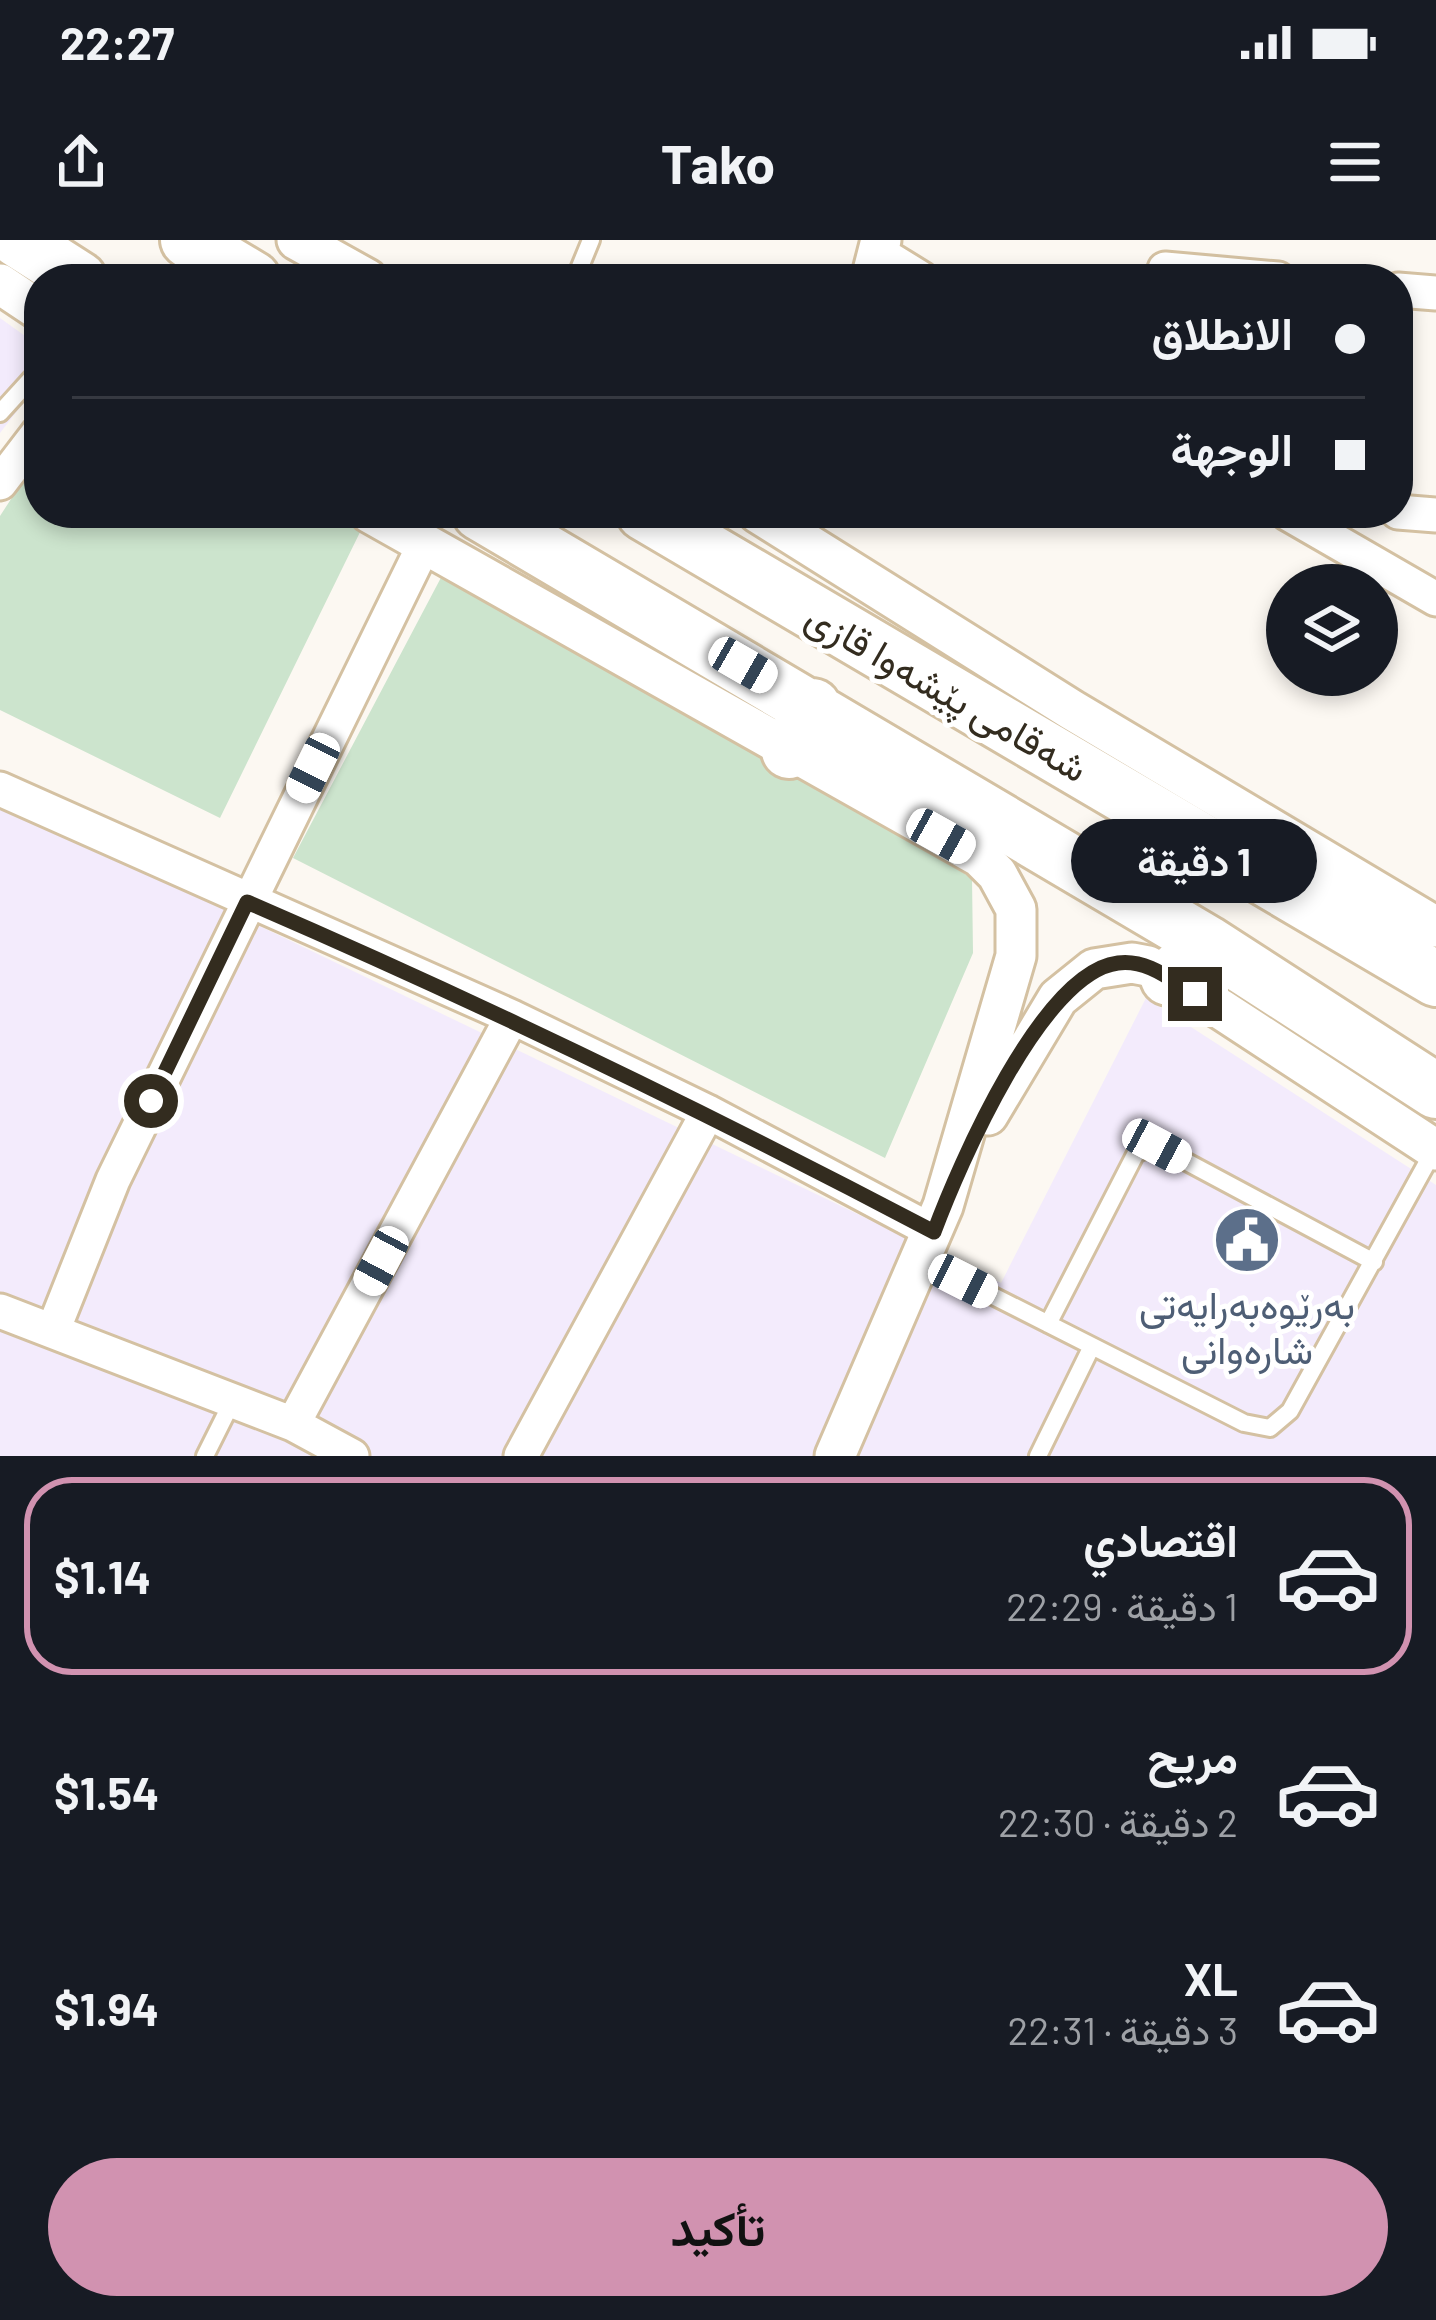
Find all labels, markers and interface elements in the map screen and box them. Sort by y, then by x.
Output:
text: 22:27 [60,15,174,69]
icon: share [48,129,114,195]
icon: menu [1322,129,1388,195]
text: Tako [661,130,775,195]
text: الانطلاق [1152,305,1293,359]
text: الوجهة [1171,421,1293,475]
map controls [1266,564,1398,696]
button: layers [1266,564,1398,696]
street label: شەقامی پێشەوا قازی [796,591,1097,795]
car [703,631,783,699]
car [281,728,345,808]
car [901,803,981,869]
callout: 1 دقيقة [1072,820,1318,904]
text: 1 دقيقة [1137,837,1251,884]
route end [1168,967,1222,1021]
route start [124,1074,178,1128]
car [1117,1113,1197,1179]
public building icon: بەرێوەبەرایەتی شارەوانی [1212,1205,1282,1275]
car [348,1221,414,1301]
car [923,1249,1003,1313]
place label: بەرێوەبەرایەتی شارەوانی [1139,1280,1355,1375]
text: اقتصادي [1083,1512,1238,1566]
icon: car [1274,1522,1382,1630]
text: $1.14 [54,1549,151,1603]
text: 1 دقيقة · 22:29 [1006,1582,1238,1629]
text: مريح [1147,1728,1238,1782]
icon: car [1274,1738,1382,1846]
text: $1.54 [54,1765,159,1819]
text: 2 دقيقة · 22:30 [998,1798,1238,1845]
text: XL [1184,1951,1238,2005]
icon: car [1274,1954,1382,2062]
text: $1.94 [54,1981,159,2035]
text: 3 دقيقة · 22:31 [1008,2006,1238,2053]
button: تأكيد [48,2158,1388,2296]

